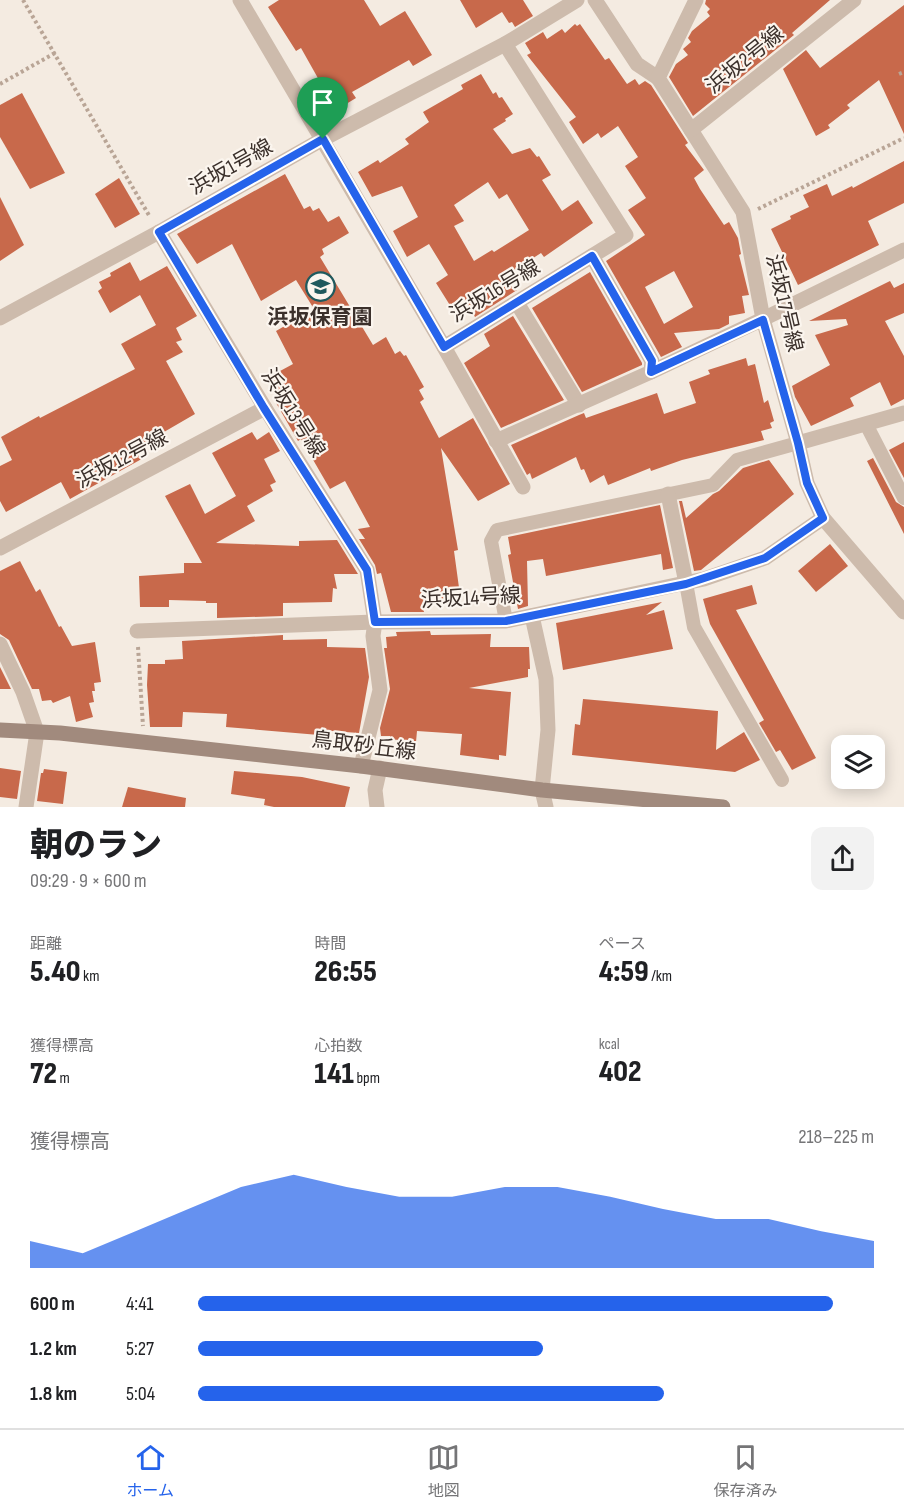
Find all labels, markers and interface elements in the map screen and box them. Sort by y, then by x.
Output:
street label: 浜坂2号線 [701,21,789,99]
pin [297,77,348,139]
icon: arrive [306,86,339,119]
street label: 浜坂1号線 [185,134,277,200]
street label: 浜坂17号線 [761,252,807,354]
street label: 浜坂16号線 [445,254,545,328]
school or university icon: 浜坂保育園 [304,270,336,302]
place label: 浜坂保育園 [268,305,373,330]
street label: 浜坂13号線 [256,364,330,462]
street label: 浜坂12号線 [72,424,172,494]
street label: 浜坂14号線 [420,583,522,613]
street label: 鳥取砂丘線 [310,727,418,765]
map controls [831,735,885,789]
button: layers [831,735,885,789]
text: 朝のラン [30,826,162,866]
button: share [811,827,874,890]
text: 09:29 · 9 × 600 m [30,869,147,893]
text: 距離 [30,935,62,954]
text: 時間 [314,935,346,954]
text: ペース [599,935,646,954]
text: 5.40 [30,954,81,990]
text: 26:55 [314,954,377,990]
text: 4:59 [599,954,649,990]
text: km [81,967,100,986]
text: /km [649,967,672,986]
text: kcal [599,1035,620,1054]
text: 獲得標高 [30,1037,94,1056]
text: 心拍数 [314,1037,362,1056]
text: 402 [599,1054,641,1090]
text: 72 [30,1056,57,1092]
text: 141 [314,1056,354,1092]
text: m [57,1069,70,1088]
text: bpm [354,1069,380,1088]
text: 218–225 m [798,1125,874,1149]
text: 獲得標高 [30,1130,110,1154]
text: 600 m [30,1292,75,1316]
text: 4:41 [126,1292,154,1316]
text: 1.2 km [30,1337,77,1361]
text: 5:27 [126,1337,154,1361]
text: 1.8 km [30,1382,77,1406]
text: 5:04 [126,1382,155,1406]
tab: ホーム [127,1441,174,1501]
tab: 地図 [427,1441,460,1501]
tab: 保存済み [713,1441,777,1501]

